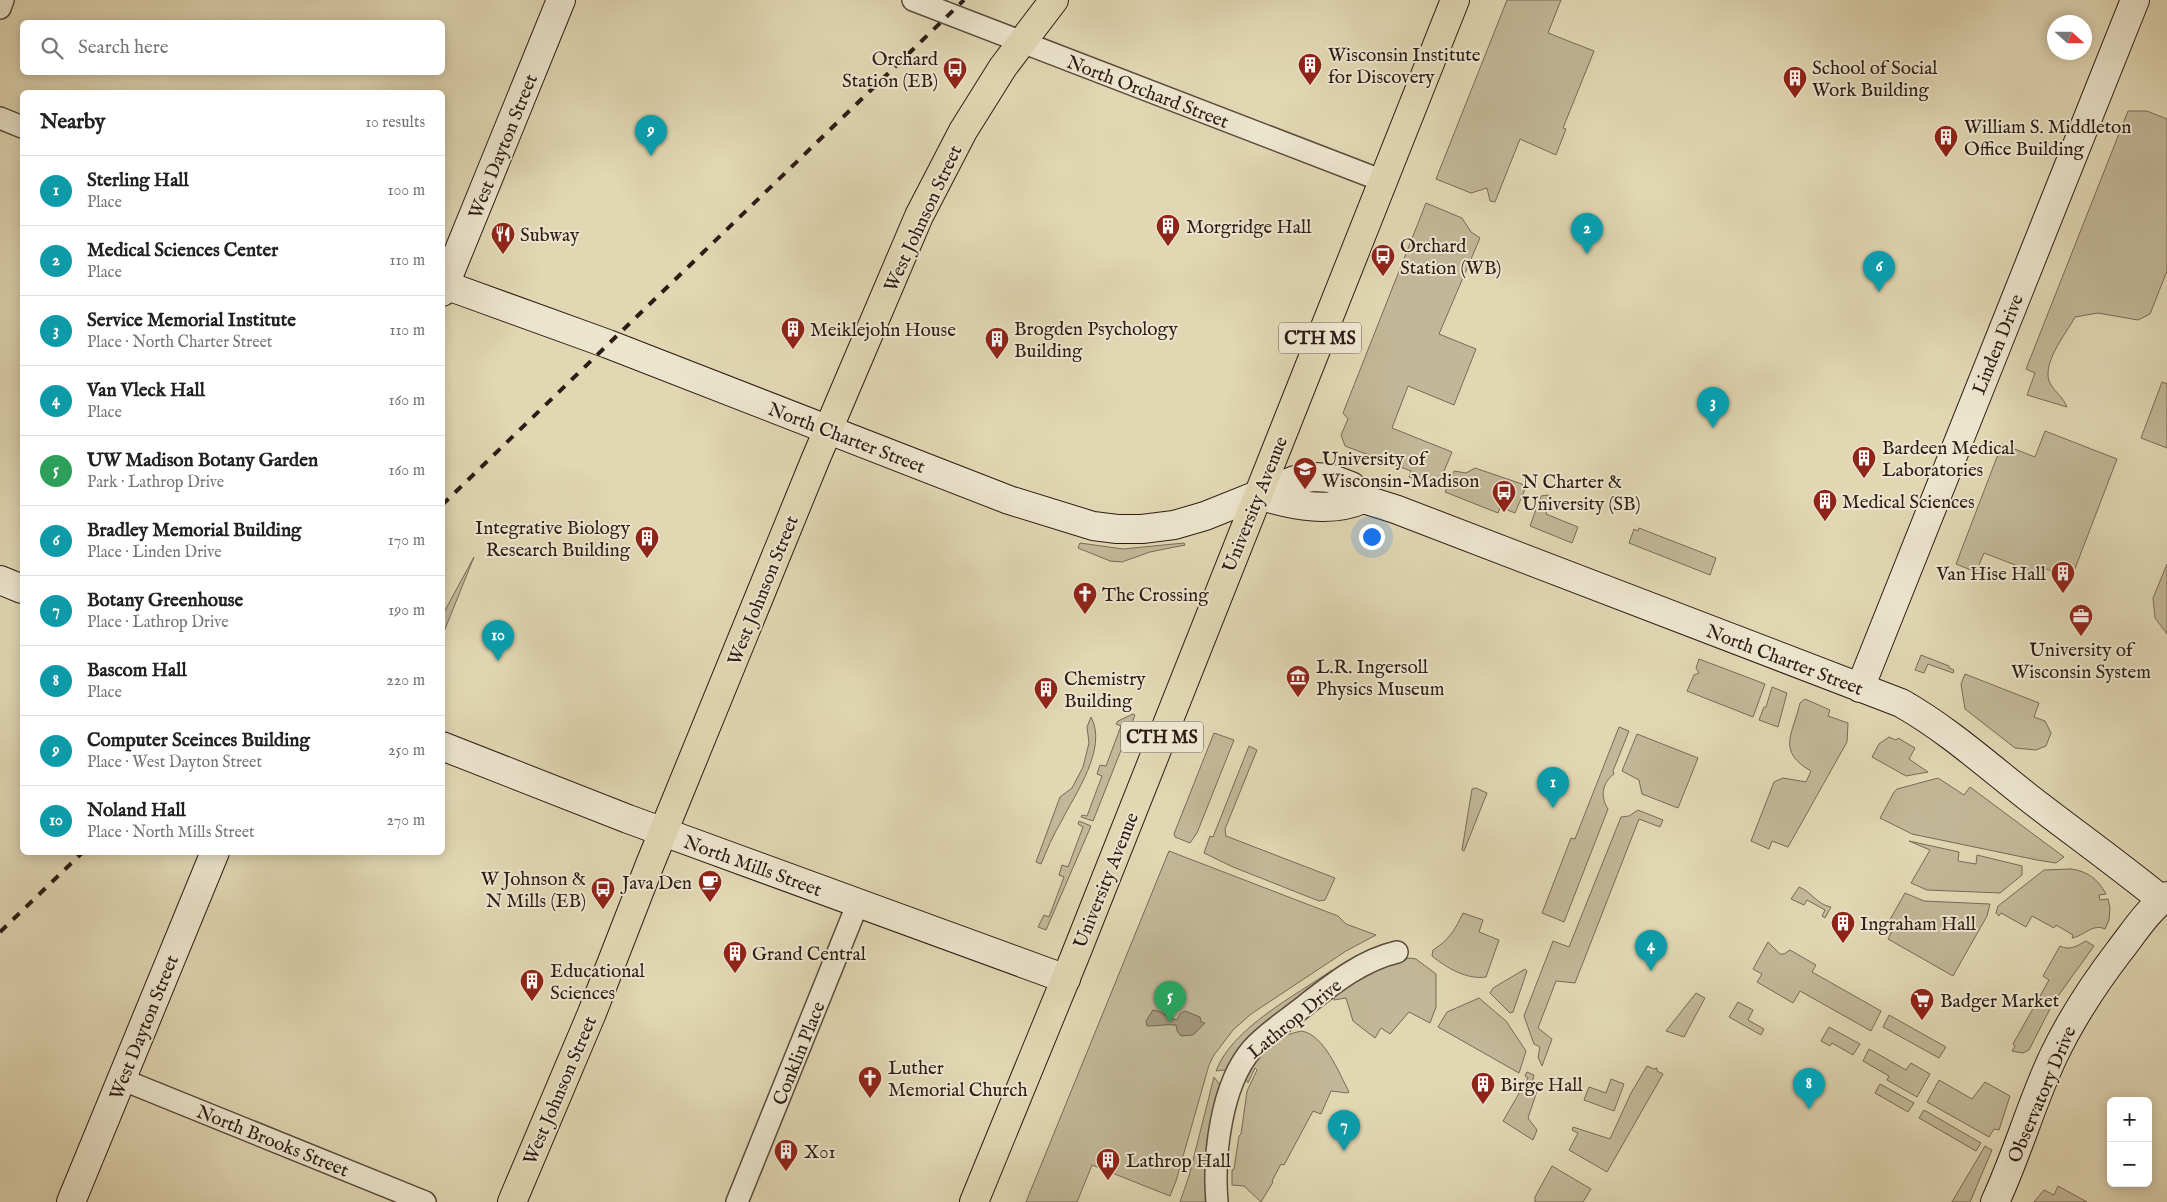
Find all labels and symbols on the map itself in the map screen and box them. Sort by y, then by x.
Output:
north arrow [2047,15,2092,60]
place label: Wisconsin Institute for Discovery [1328,44,1481,90]
place label: Orchard Station (EB) [842,48,939,94]
street label: North Orchard Street [1063,51,1232,135]
building icon: Wisconsin Institute for Discovery [1297,52,1323,86]
bus stop icon: Orchard Station (EB) [942,56,968,90]
place label: School of Social Work Building [1812,57,1938,103]
building icon: School of Social Work Building [1782,65,1808,99]
street label: West Dayton Street [464,70,544,223]
pin: 9 [635,115,667,156]
place label: William S. Middleton Office Building [1964,116,2131,162]
building icon: William S. Middleton Office Building [1933,124,1959,158]
street label: West Johnson Street [879,141,969,296]
building icon: Morgridge Hall [1155,213,1181,247]
pin: 2 [1571,213,1603,254]
place label: Morgridge Hall [1186,216,1312,240]
restaurant icon: Subway [490,221,516,255]
place label: Subway [520,224,580,248]
place label: Orchard Station (WB) [1400,235,1501,281]
bus stop icon: Orchard Station (WB) [1370,243,1396,277]
pin: 6 [1863,251,1895,292]
street label: Linden Drive [1968,291,2030,398]
building icon: Meiklejohn House [780,316,806,350]
place label: Brogden Psychology Building [1014,318,1179,364]
place label: Meiklejohn House [810,319,956,343]
road number: CTH MS [1279,322,1361,353]
building icon: Brogden Psychology Building [984,326,1010,360]
pin: 3 [1697,387,1729,428]
street label: North Charter Street [764,398,929,480]
street label: University Avenue [1218,433,1294,576]
place label: Bardeen Medical Laboratories [1882,437,2016,483]
building icon: Bardeen Medical Laboratories [1851,445,1877,479]
place label: University of Wisconsin-Madison [1322,448,1479,494]
school or university icon: University of Wisconsin-Madison [1292,456,1318,490]
place label: N Charter & University (SB) [1522,471,1640,517]
bus stop icon: N Charter & University (SB) [1491,479,1517,513]
building icon: Medical Sciences [1812,488,1838,522]
place label: Medical Sciences [1842,491,1975,515]
street label: West Johnson Street [723,512,805,669]
place label: Integrative Biology Research Building [475,517,631,563]
your location [1359,524,1385,550]
building icon: Integrative Biology Research Building [634,525,660,559]
building icon: Van Hise Hall [2050,560,2076,594]
place label: Van Hise Hall [1935,563,2047,587]
church icon: The Crossing [1072,581,1098,615]
place label: The Crossing [1102,584,1209,608]
office icon: University of Wisconsin System [2068,603,2094,637]
pin: 10 [482,620,514,661]
street label: North Charter Street [1702,620,1867,702]
place label: University of Wisconsin System [2011,639,2151,685]
place label: L.R. Ingersoll Physics Museum [1316,656,1445,702]
museum icon: L.R. Ingersoll Physics Museum [1285,664,1311,698]
place label: Chemistry Building [1064,668,1146,714]
building icon: Chemistry Building [1033,676,1059,710]
road number: CTH MS [1121,722,1203,752]
pin: 1 [1537,767,1569,808]
street label: University Avenue [1069,809,1145,952]
street label: North Mills Street [680,831,825,903]
place label: W Johnson & N Mills (EB) [481,868,586,914]
cafe icon: Java Den [697,869,723,903]
place label: Java Den [620,872,692,896]
bus stop icon: W Johnson & N Mills (EB) [590,876,616,910]
building icon: Ingraham Hall [1830,910,1856,944]
place label: Ingraham Hall [1860,913,1977,937]
pin: 4 [1635,930,1667,971]
building icon: Grand Central [722,940,748,974]
place label: Grand Central [752,943,867,967]
street label: West Dayton Street [105,951,185,1104]
place label: Educational Sciences [550,960,646,1006]
building icon: Educational Sciences [519,968,545,1002]
street label: Lathrop Drive [1243,974,1347,1065]
pin: 5 [1154,981,1186,1022]
supermarket icon: Badger Market [1909,987,1935,1021]
place label: Badger Market [1940,990,2060,1014]
street label: Conklin Place [768,998,832,1109]
street label: West Johnson Street [519,1012,603,1169]
street label: Observatory Drive [2003,1023,2083,1167]
place label: Luther Memorial Church [888,1057,1028,1103]
church icon: Luther Memorial Church [857,1065,883,1099]
pin: 8 [1793,1068,1825,1109]
building icon: Birge Hall [1470,1071,1496,1105]
place label: Birge Hall [1500,1074,1584,1098]
street label: North Brooks Street [193,1100,352,1183]
pin: 7 [1328,1110,1360,1151]
building icon: X01 [773,1138,799,1172]
place label: X01 [804,1141,836,1165]
building icon: Lathrop Hall [1095,1147,1121,1181]
place label: Lathrop Hall [1126,1150,1232,1174]

